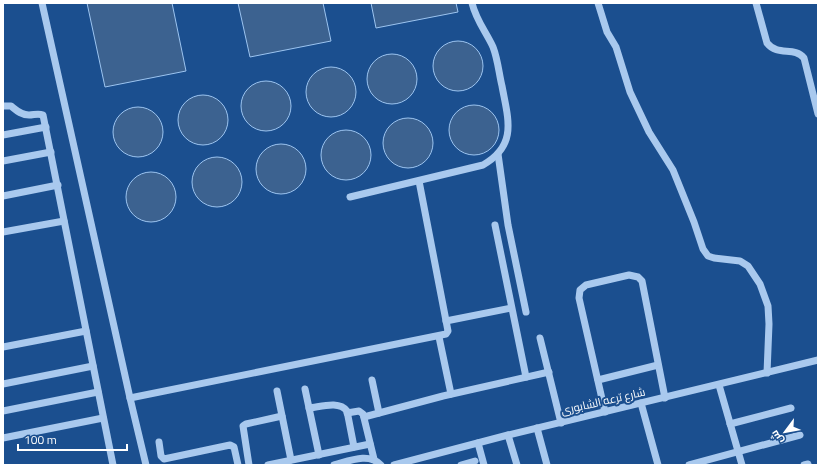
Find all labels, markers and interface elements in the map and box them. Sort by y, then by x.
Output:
street label: شارع ترعه الشابورى [559,384,647,418]
north arrow [765,412,805,452]
scale bar [18,426,127,452]
text: ش [766,427,787,448]
text: 100 m [24,430,57,449]

